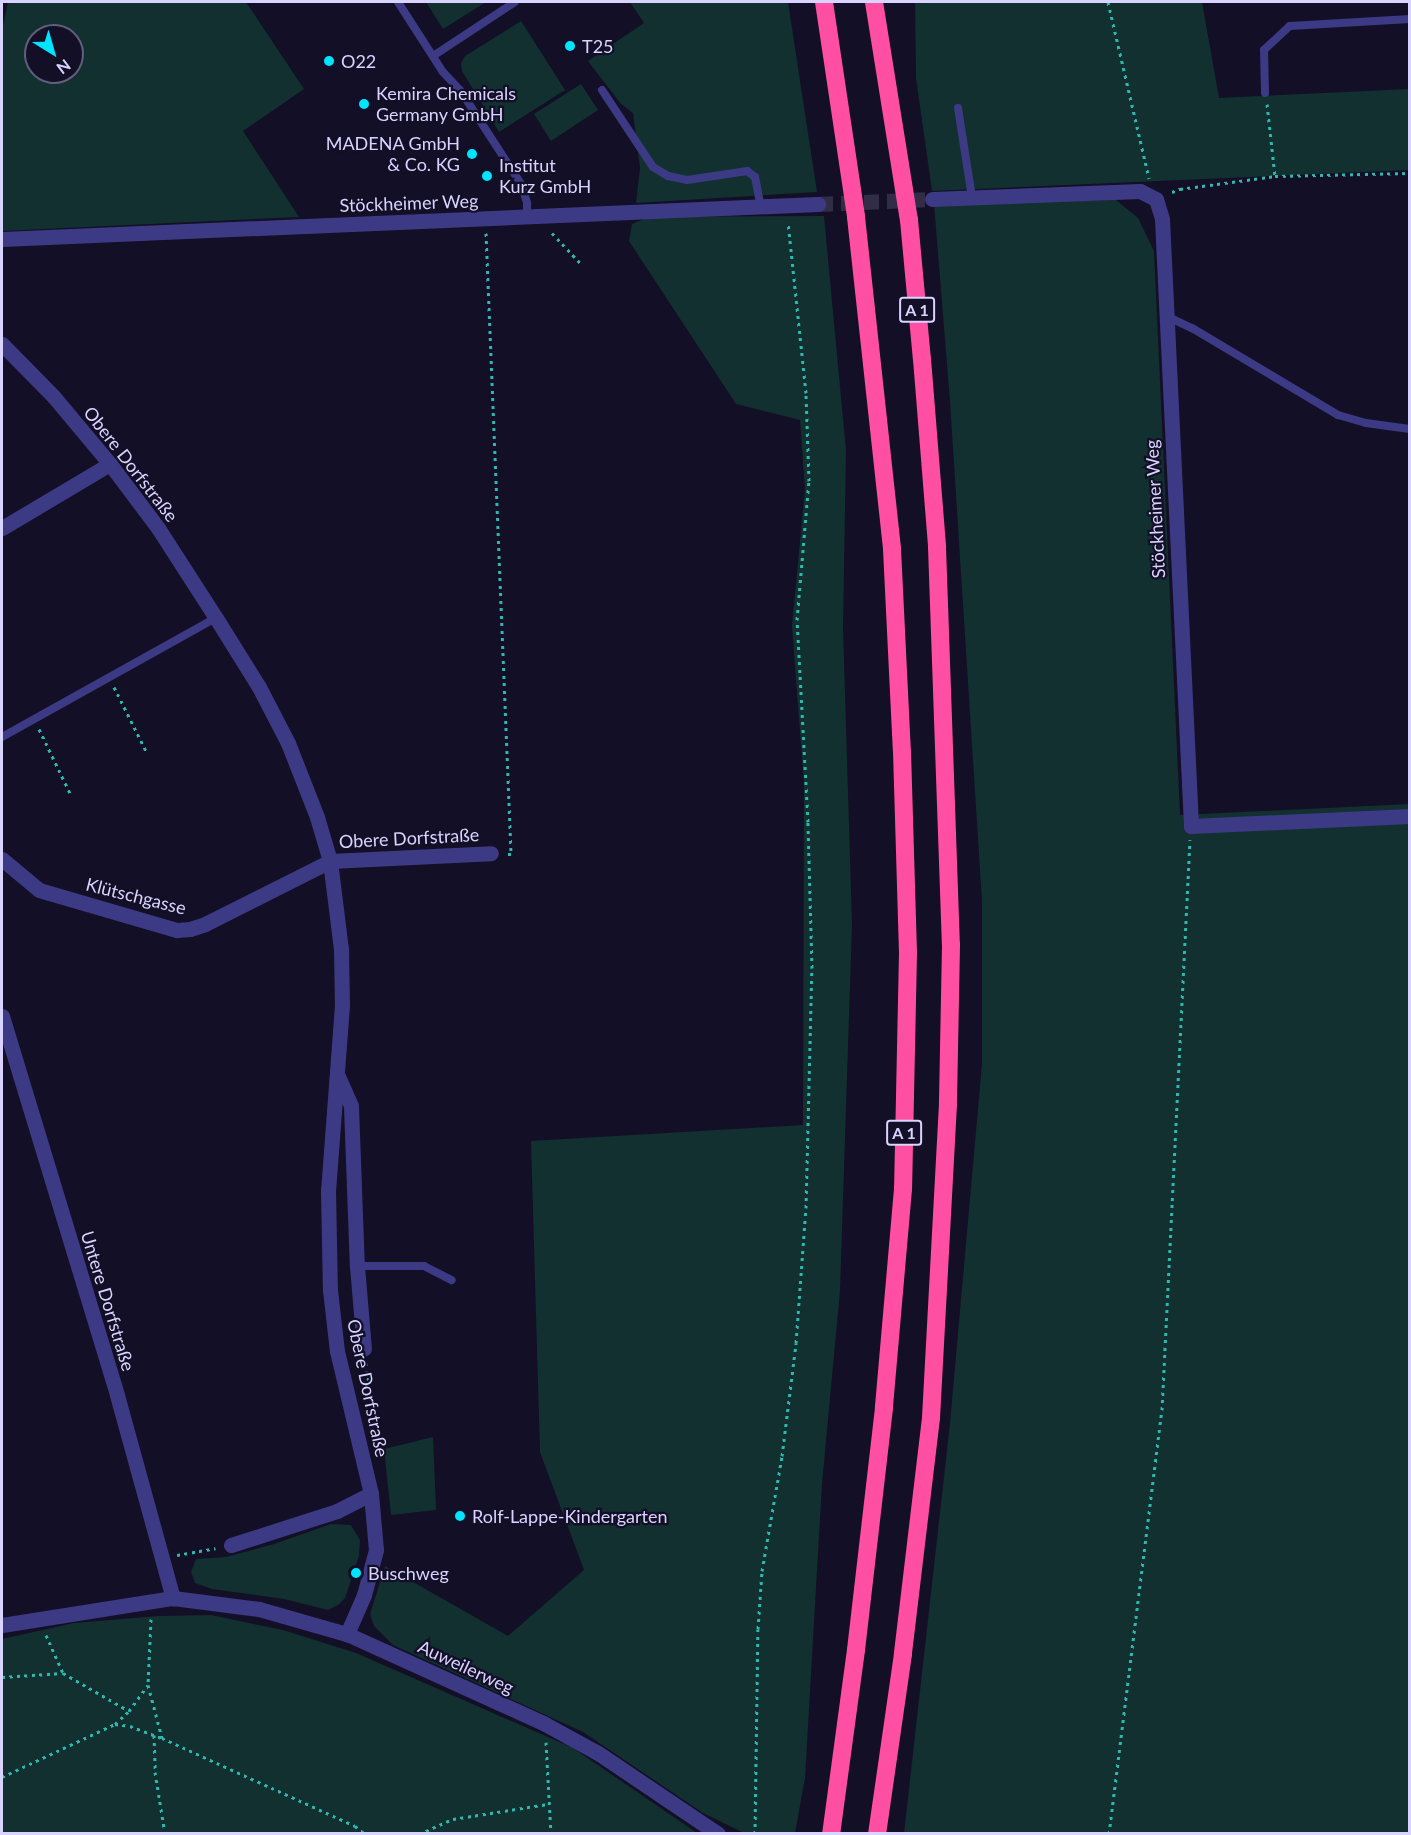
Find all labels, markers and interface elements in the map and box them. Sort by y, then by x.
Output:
north arrow [24,24,84,84]
place label: T25 [582,35,614,57]
marker: T25 [563,39,577,53]
place label: O22 [341,50,376,72]
marker: O22 [322,54,336,68]
text: N [53,56,75,78]
place label: Kemira Chemicals Germany GmbH [376,83,516,125]
marker: Kemira Chemicals Germany GmbH [357,97,371,111]
place label: MADENA GmbH & Co. KG [325,133,460,176]
marker: MADENA GmbH & Co. KG [465,147,479,161]
place label: Institut Kurz GmbH [499,155,591,198]
marker: Institut Kurz GmbH [480,169,494,183]
street label: Stöckheimer Weg [339,190,479,216]
road number: A 1 [898,297,936,323]
street label: Obere Dorfstraße [79,402,183,526]
street label: Stöckheimer Weg [1141,439,1169,579]
street label: Obere Dorfstraße [338,824,480,852]
street label: Klütschgasse [84,873,188,919]
road number: A 1 [884,1120,924,1146]
street label: Untere Dorfstraße [76,1228,140,1374]
street label: Obere Dorfstraße [343,1317,393,1459]
place label: Rolf-Lappe-Kindergarten [472,1505,667,1527]
marker: Rolf-Lappe-Kindergarten [453,1509,467,1523]
place label: Buschweg [368,1562,449,1584]
marker: Buschweg [349,1566,363,1580]
street label: Auweilerweg [415,1635,517,1699]

